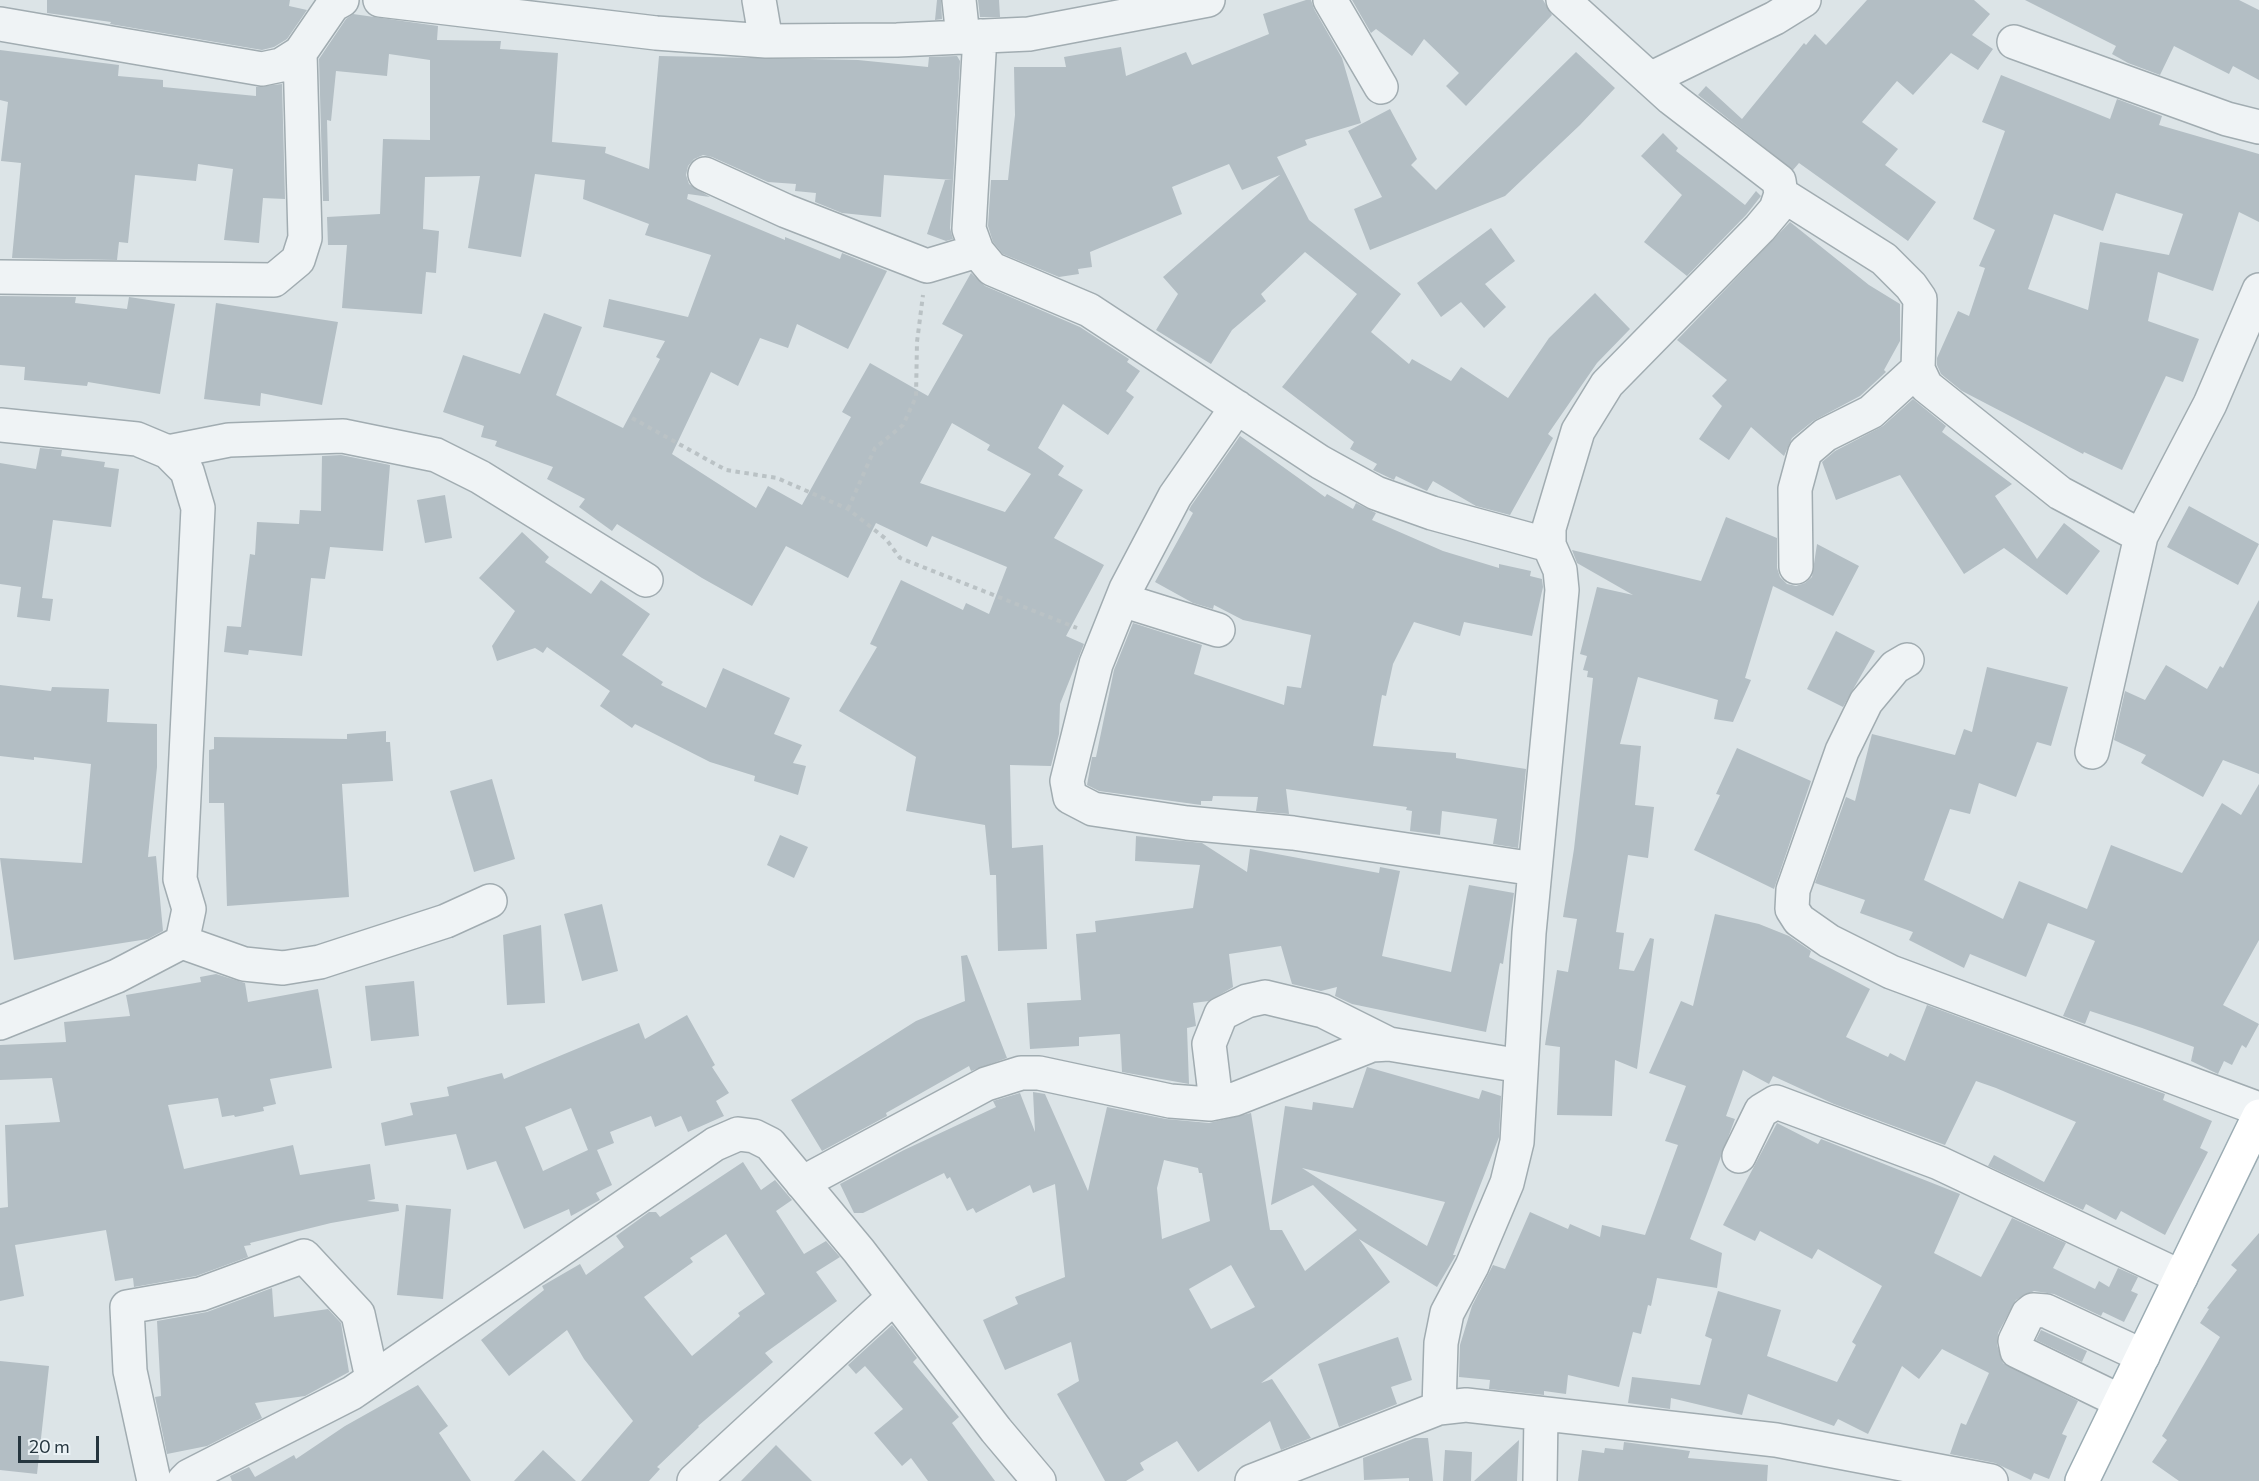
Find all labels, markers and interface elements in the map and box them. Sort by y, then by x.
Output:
scale bar [21,1424,102,1462]
text: 20 m [29,1435,70,1457]

